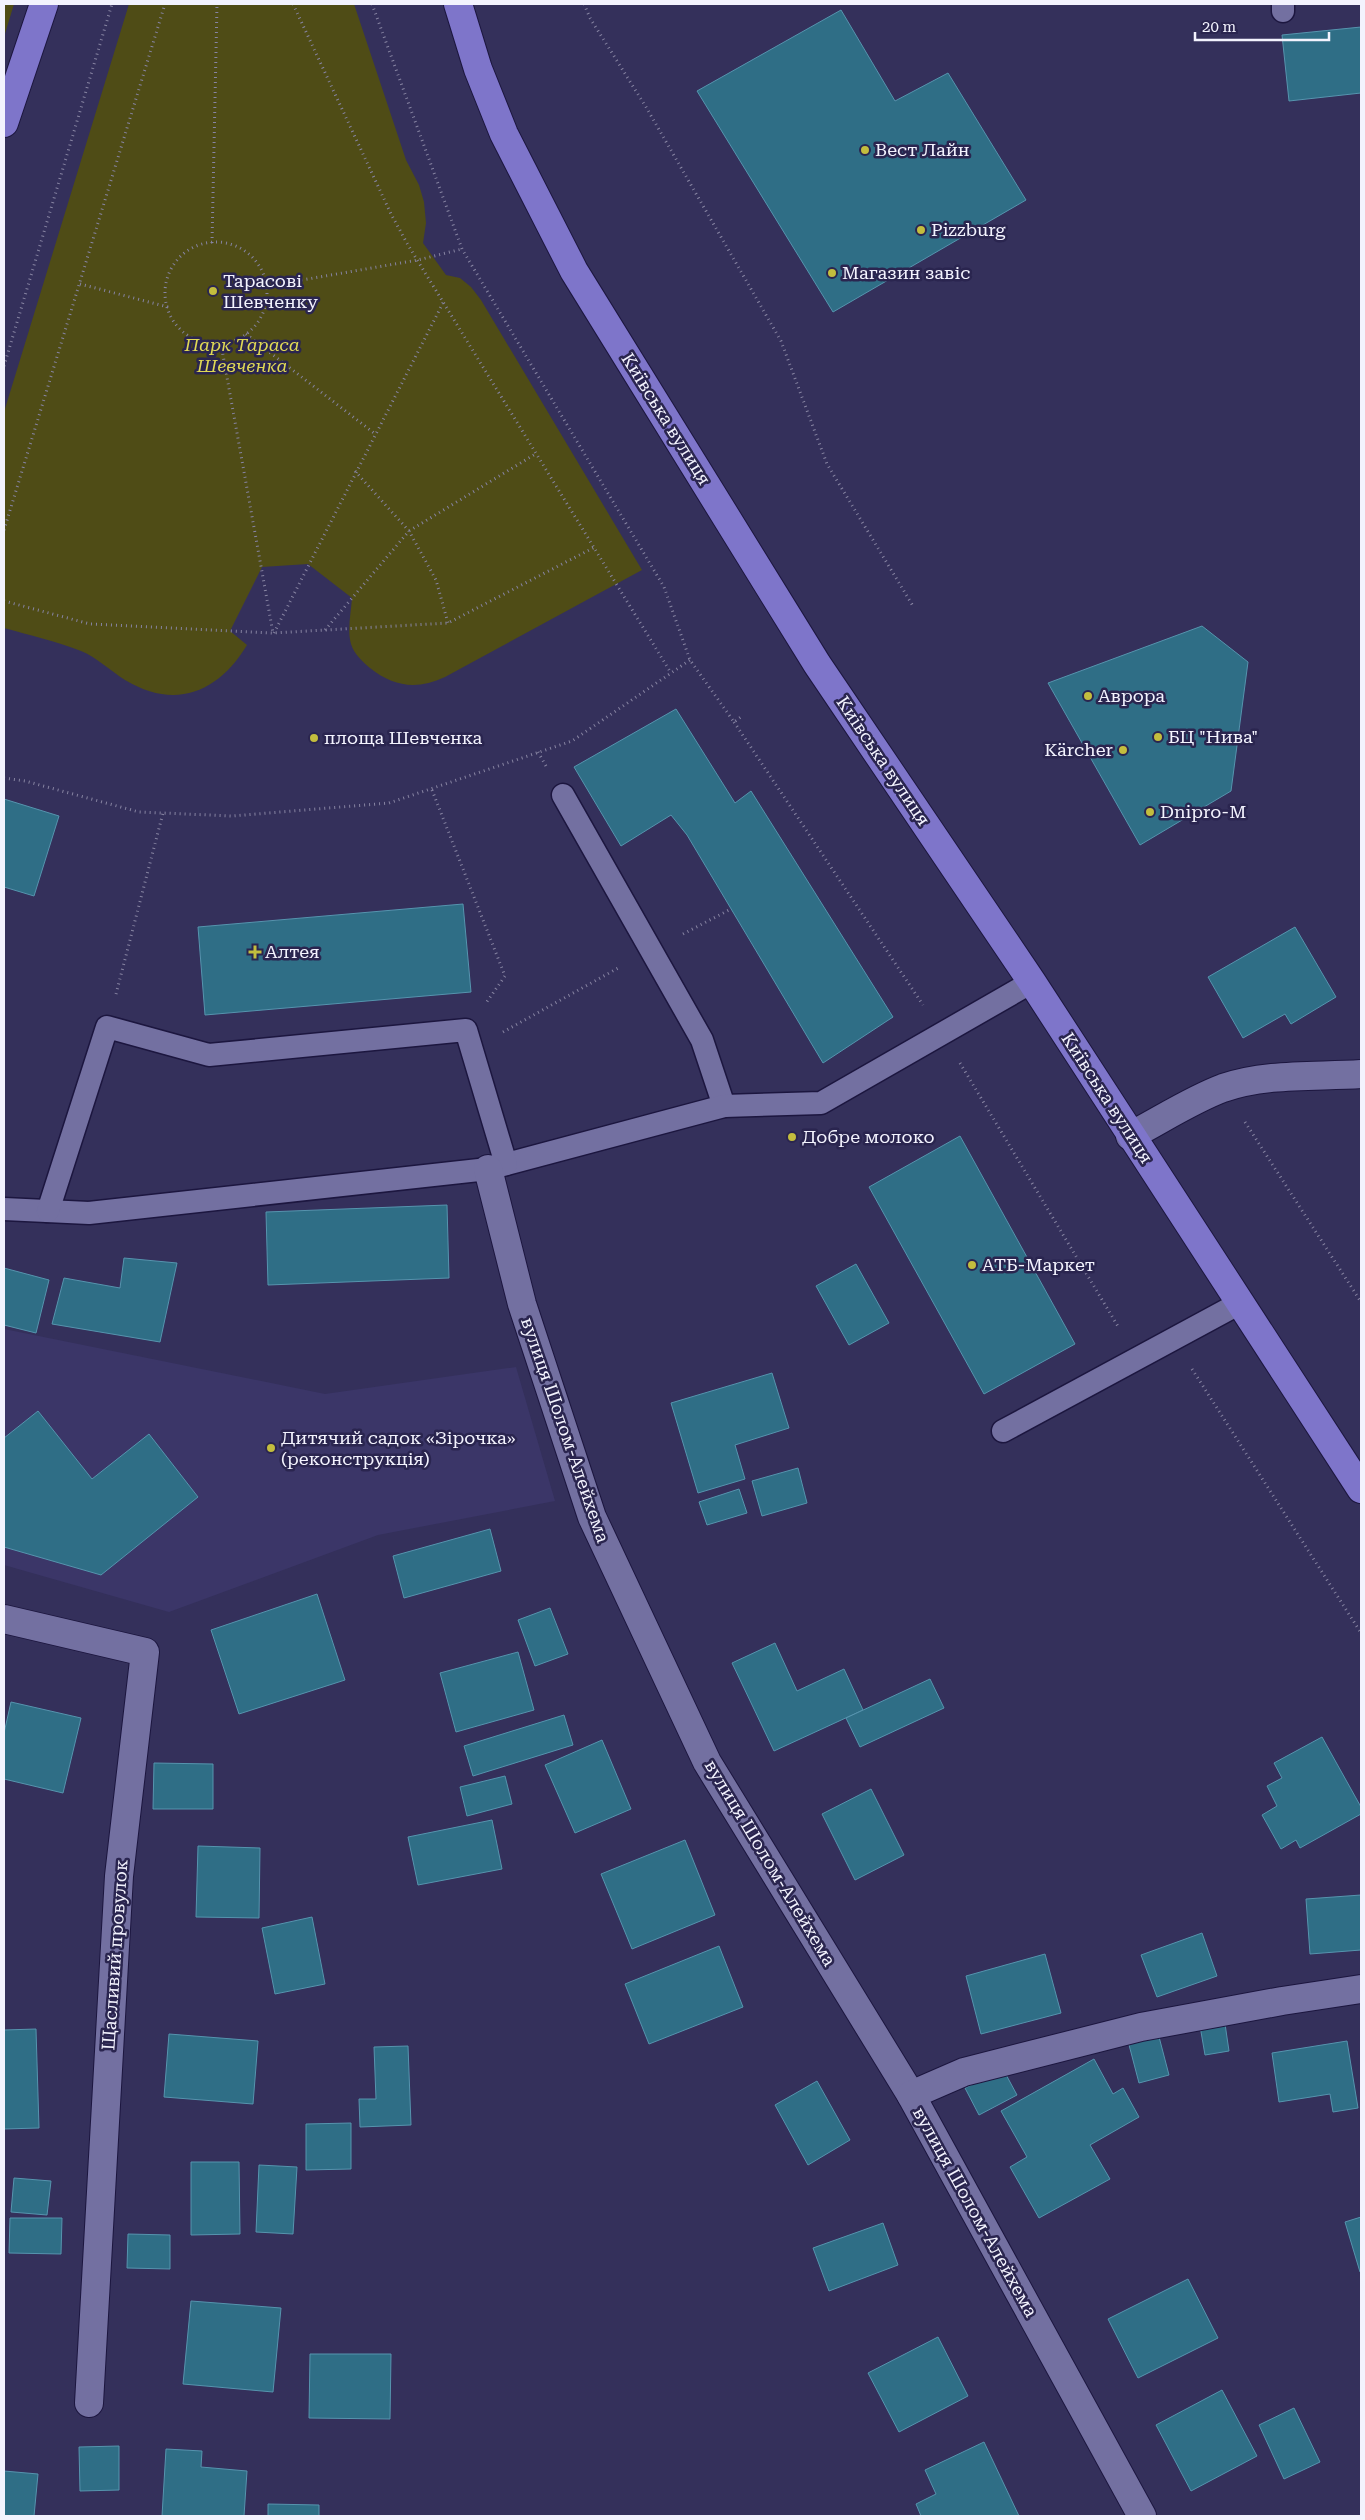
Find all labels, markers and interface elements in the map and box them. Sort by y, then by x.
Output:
scale bar [1195,10,1329,42]
text: 20 m [1202,18,1237,36]
place label: Вест Лайн [875,139,970,160]
marker: Вест Лайн [859,144,871,156]
place label: Pizzburg [931,219,1006,240]
marker: Pizzburg [915,224,927,236]
place label: Магазин завіс [842,262,970,283]
marker: Магазин завіс [826,267,838,279]
place label: Тарасові Шевченку [223,270,318,312]
marker: Тарасові Шевченку [207,285,219,297]
park label: Парк Тараса Шевченка [183,334,300,376]
street label: Київська вулиця [617,349,715,489]
place label: Аврора [1098,685,1165,706]
marker: Аврора [1082,690,1094,702]
street label: Київська вулиця [832,692,934,829]
place label: БЦ "Нива" [1168,726,1258,747]
place label: площа Шевченка [324,727,482,748]
marker: БЦ "Нива" [1152,731,1164,743]
marker: площа Шевченка [308,732,320,744]
place label: Kärcher [1044,739,1113,760]
marker: Kärcher [1117,744,1129,756]
place label: Dnipro-M [1160,801,1246,822]
marker: Dnipro-M [1144,806,1156,818]
place label: Алтея [265,941,320,962]
marker: Алтея [249,946,261,958]
street label: Київська вулиця [1057,1028,1157,1167]
place label: Добре молоко [802,1126,935,1147]
marker: Добре молоко [786,1131,798,1143]
place label: АТБ-Маркет [982,1254,1095,1275]
marker: АТБ-Маркет [966,1259,978,1271]
street label: вулиця Шолом-Алейхема [517,1314,614,1545]
place label: Дитячий садок «Зірочка» (реконструкція) [281,1427,516,1469]
marker: Дитячий садок «Зірочка» (реконструкція) [265,1442,277,1454]
street label: вулиця Шолом-Алейхема [700,1756,841,1970]
street label: Щасливий провулок [97,1859,132,2051]
street label: вулиця Шолом-Алейхема [909,2103,1042,2321]

